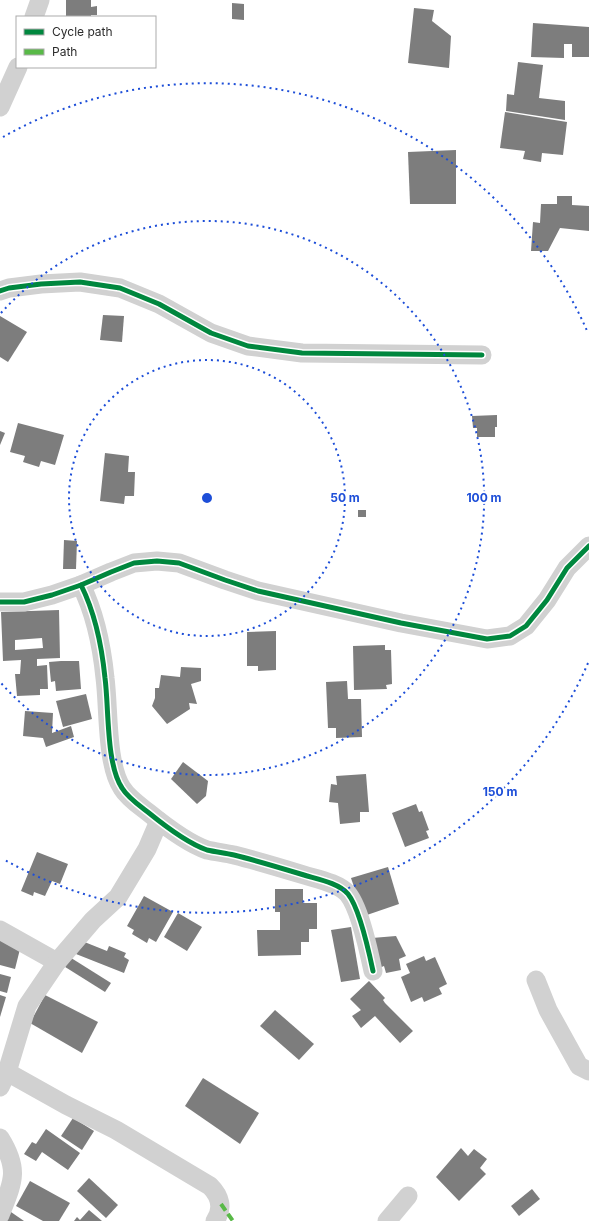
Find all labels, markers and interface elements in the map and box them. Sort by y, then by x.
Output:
legend [16,16,156,68]
text: Cycle path [52,24,113,39]
text: Path [52,44,77,59]
text: 50 m [330,490,360,505]
text: 100 m [466,490,502,505]
centre of rings [200,491,214,505]
text: 150 m [483,784,517,799]

